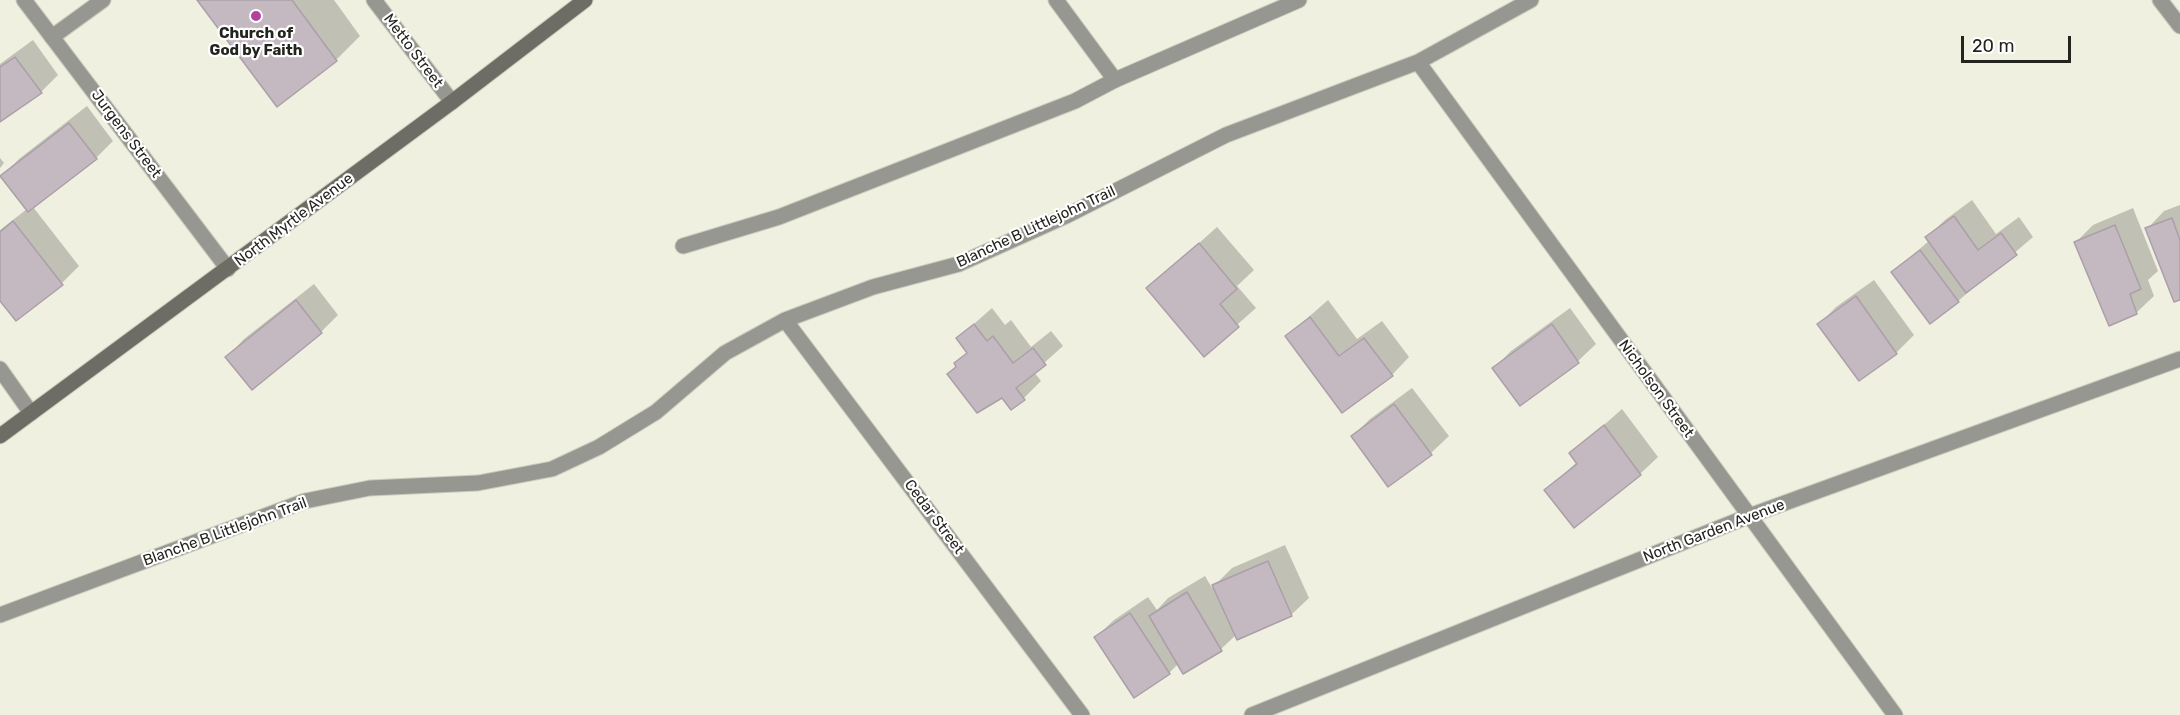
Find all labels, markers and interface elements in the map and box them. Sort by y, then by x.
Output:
marker: Church of God by Faith [249,9,263,23]
street label: Metto Street [379,11,447,91]
scale bar [1964,24,2074,62]
place label: Church of God by Faith [210,25,302,60]
text: 20 m [1972,35,2014,57]
street label: Jurgens Street [87,87,165,181]
street label: North Myrtle Avenue [231,170,357,270]
street label: Blanche B Littlejohn Trail [954,182,1118,272]
street label: Nicholson Street [1615,337,1697,441]
street label: Cedar Street [900,476,968,558]
street label: Blanche B Littlejohn Trail [141,494,309,570]
street label: North Garden Avenue [1641,496,1787,566]

